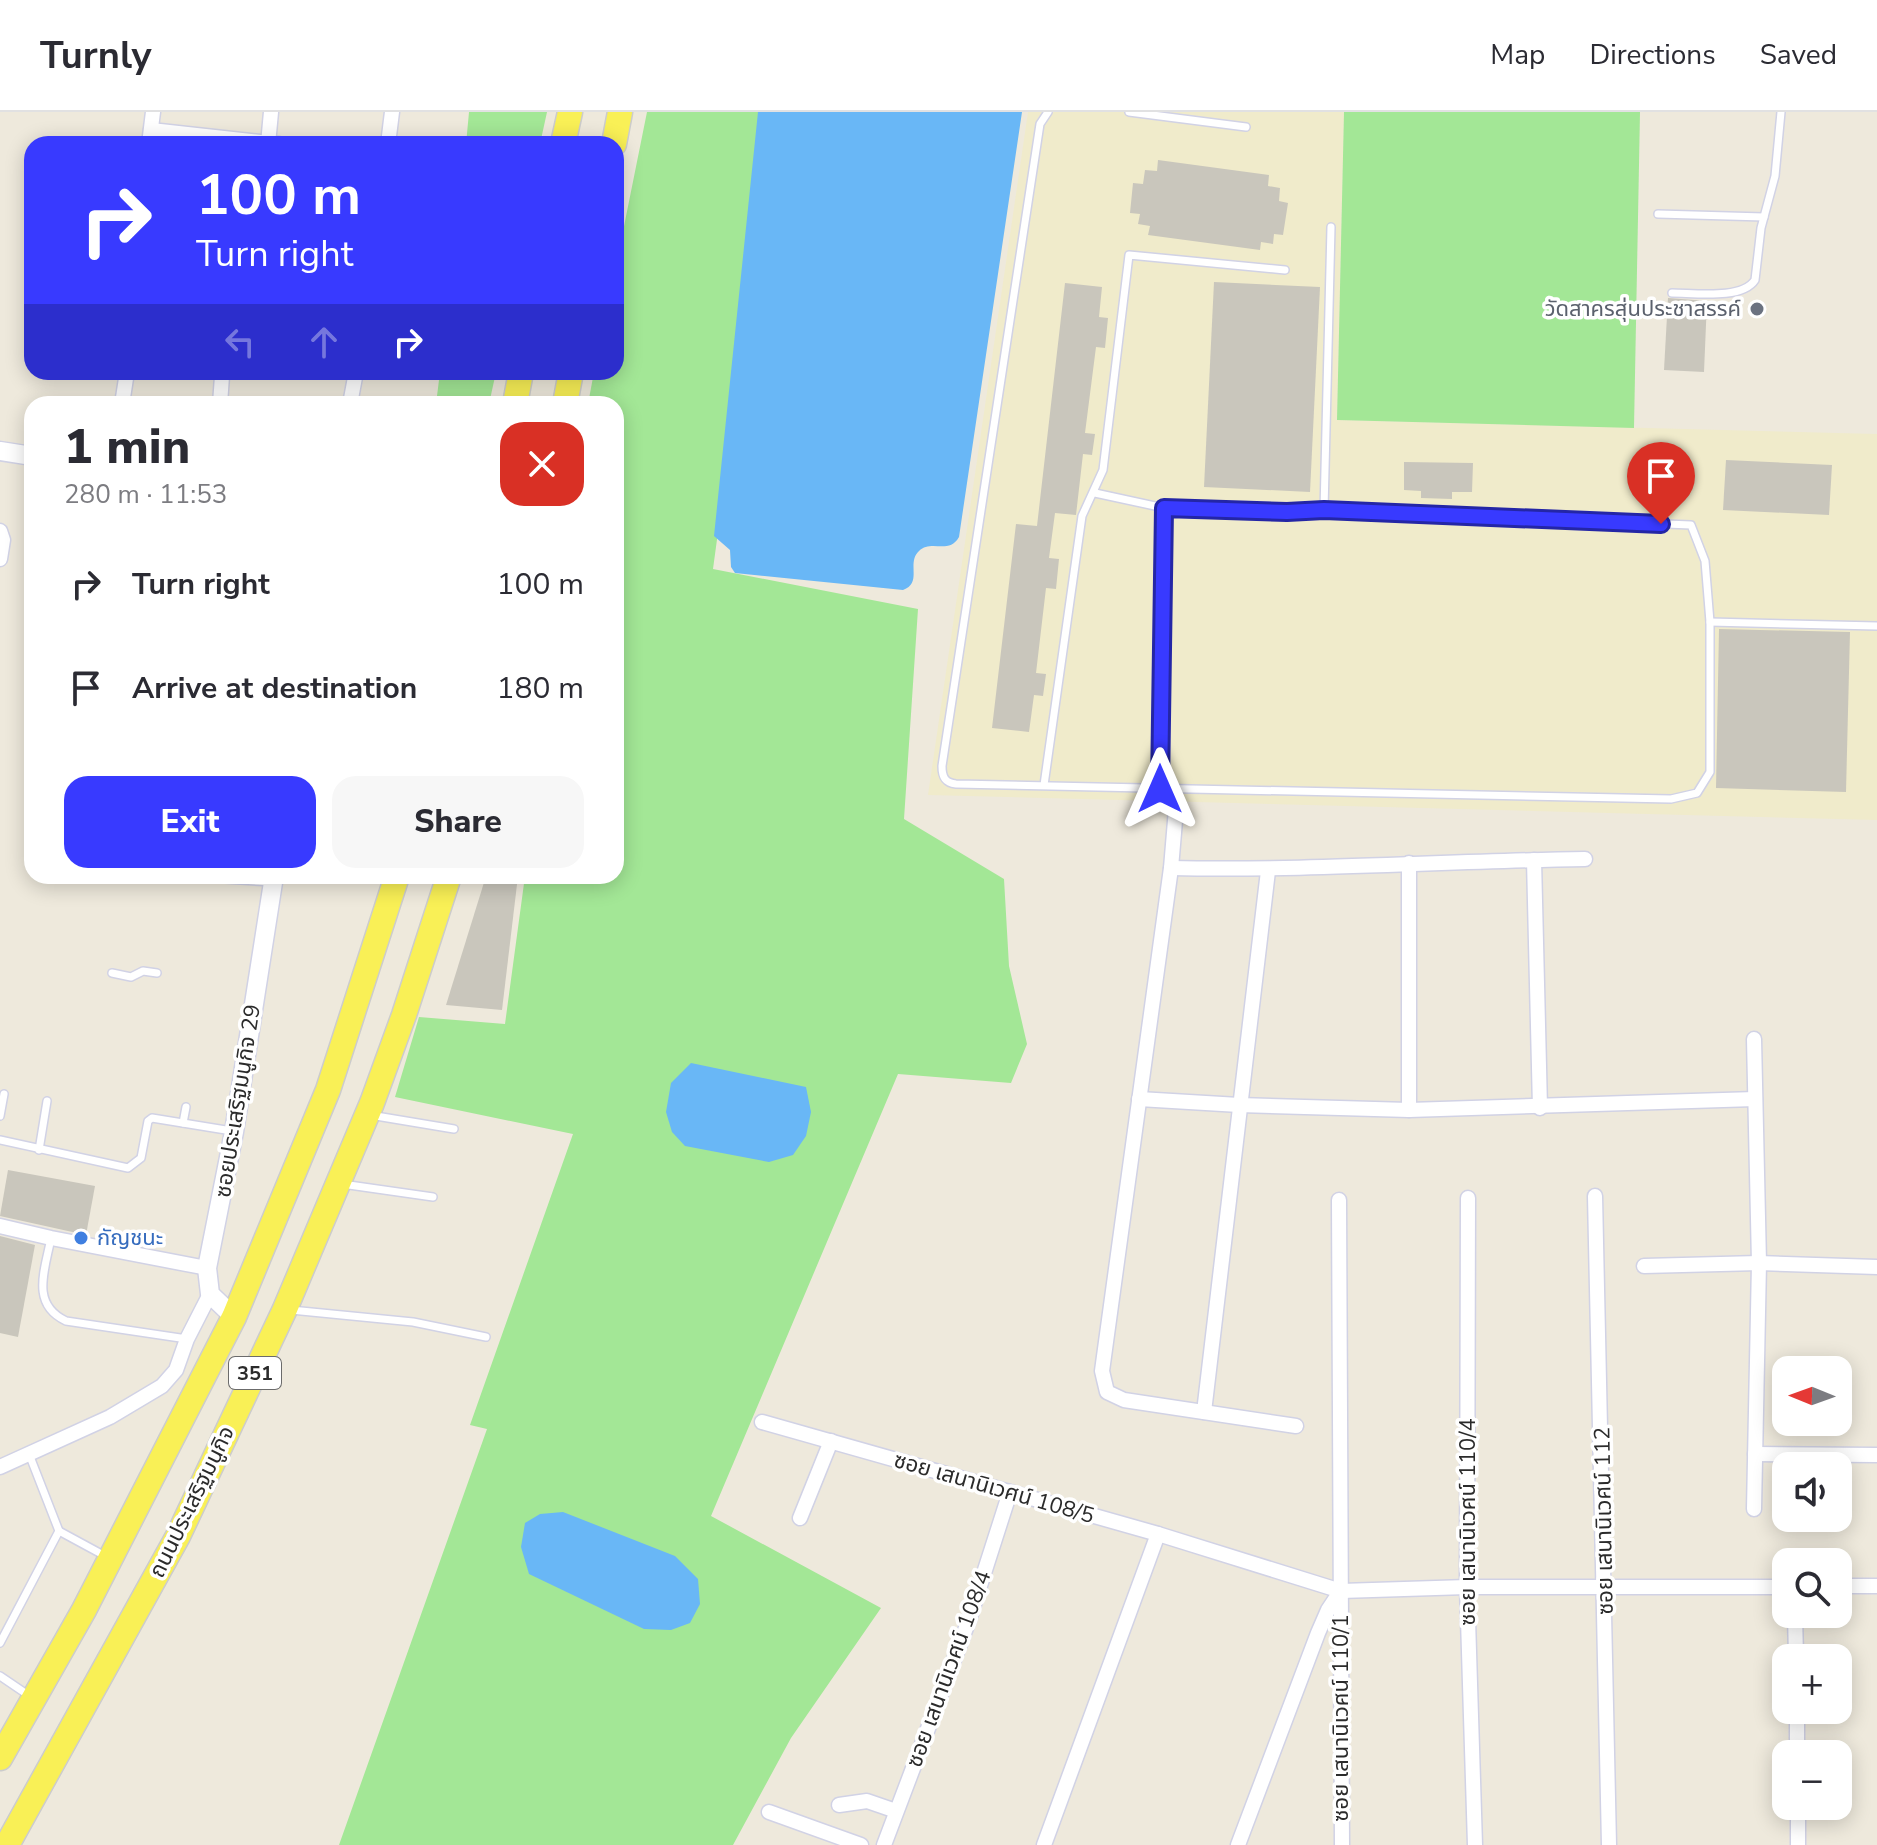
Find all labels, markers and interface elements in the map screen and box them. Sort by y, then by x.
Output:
text: Turnly [40,30,152,81]
text: Map [1490,36,1545,74]
text: Directions [1589,36,1716,74]
text: Saved [1760,36,1837,74]
text: 100 m [196,157,361,234]
icon: right [64,168,168,272]
text: Turn right [196,230,353,279]
place label: วัดสาครสุ่นประชาสรรค์ [1545,294,1741,324]
marker: วัดสาครสุ่นประชาสรรค์ [1748,300,1766,318]
icon: left [218,320,262,364]
icon: ahead [302,320,346,364]
icon: right [386,320,430,364]
text: 1 min [64,414,190,480]
button: close [500,422,584,506]
pin [1627,442,1695,524]
icon: arrive [1639,454,1683,498]
text: 280 m · 11:53 [64,477,227,512]
icon: right [64,562,108,606]
text: Turn right [132,564,270,605]
text: 100 m [497,564,584,605]
icon: arrive [64,666,108,710]
text: Arrive at destination [132,668,417,709]
text: 180 m [497,668,584,709]
position arrow [1118,747,1202,831]
button: Exit [64,776,316,868]
button: Share [332,776,584,868]
street label: ซอยประเสริฐมนูกิจ 29 [208,1002,268,1200]
place label: กัญชนะ [97,1223,163,1253]
marker: กัญชนะ [72,1229,90,1247]
north arrow [1772,1356,1852,1436]
map controls [1772,1356,1852,1820]
road number: 351 [229,1357,281,1389]
street label: ซอย เสนานิเวศน์ 110/4 [1453,1418,1483,1626]
street label: ถนนประเสริฐมนูกิจ [142,1421,242,1583]
street label: ซอย เสนานิเวศน์ 112 [1587,1427,1621,1615]
street label: ซอย เสนานิเวศน์ 108/5 [890,1445,1098,1531]
button: sound [1772,1452,1852,1532]
button: search [1772,1548,1852,1628]
street label: ซอย เสนานิเวศน์ 108/4 [899,1566,999,1772]
street label: ซอย เสนานิเวศน์ 110/1 [1326,1614,1356,1822]
button: + [1772,1644,1852,1724]
button: − [1772,1740,1852,1820]

